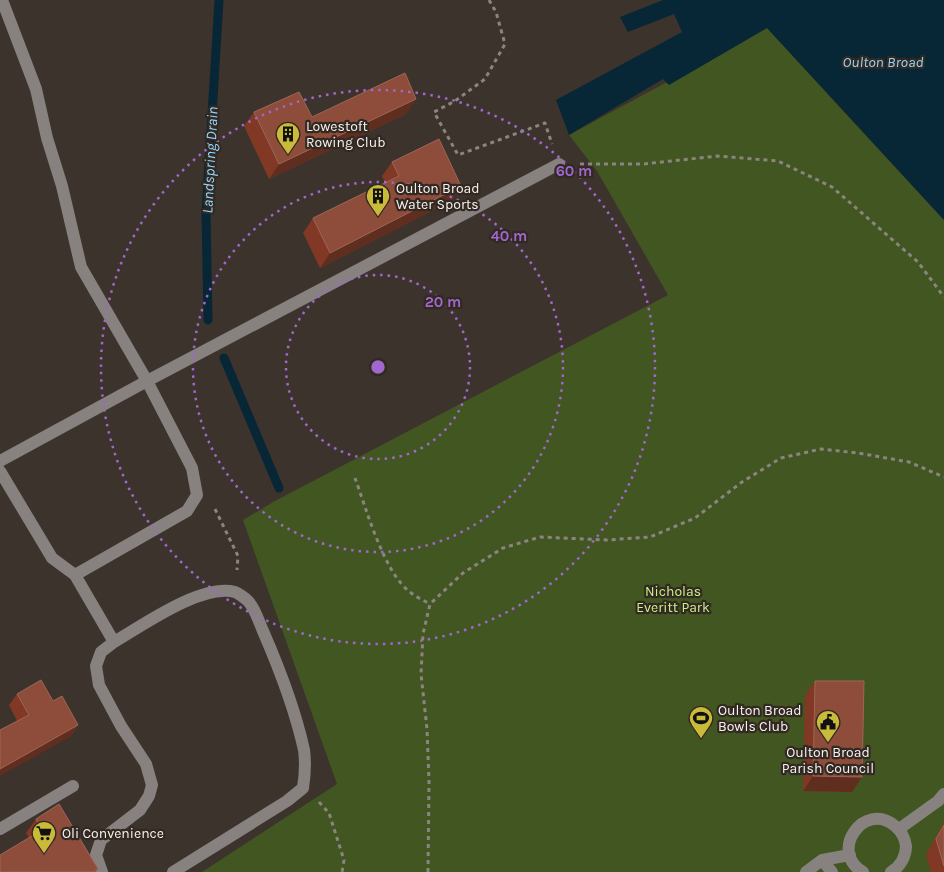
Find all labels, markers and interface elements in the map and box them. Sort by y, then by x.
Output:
water label: Oulton Broad [843,53,923,71]
water label: Landspring Drain [198,106,222,214]
place label: Lowestoft Rowing Club [306,118,386,151]
building icon: Lowestoft Rowing Club [275,121,301,155]
text: 60 m [556,162,592,180]
place label: Oulton Broad Water Sports [396,180,480,213]
building icon: Oulton Broad Water Sports [365,183,391,217]
text: 40 m [491,227,527,245]
text: 20 m [425,293,461,311]
centre of rings [369,358,387,376]
park label: Nicholas Everitt Park [636,583,710,616]
place label: Oulton Broad Bowls Club [718,702,802,735]
sports icon: Oulton Broad Bowls Club [688,705,714,739]
public building icon: Oulton Broad Parish Council [815,709,841,743]
place label: Oulton Broad Parish Council [782,744,874,777]
supermarket icon: Oli Convenience [31,820,57,854]
place label: Oli Convenience [62,825,164,842]

